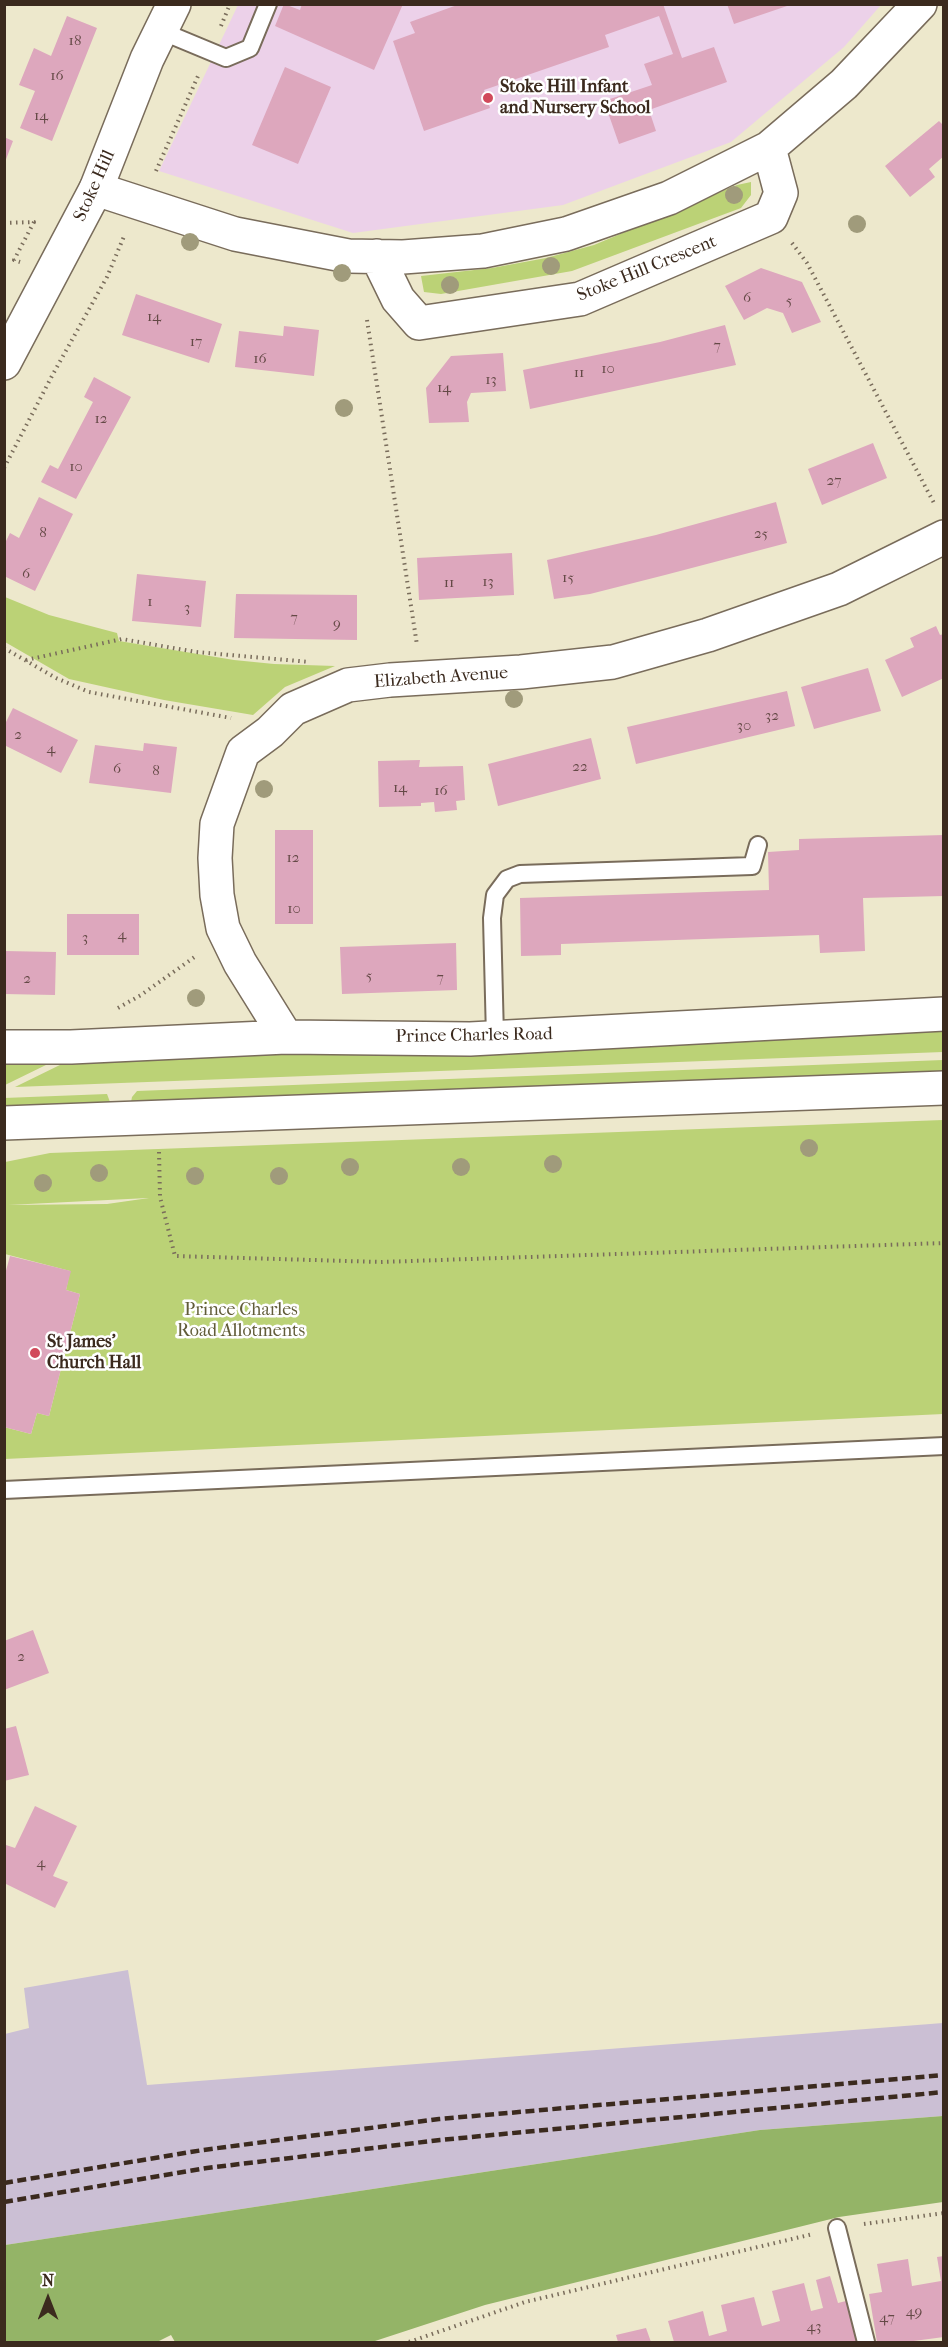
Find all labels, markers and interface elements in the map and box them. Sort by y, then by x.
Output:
house number: 18 [69,32,81,50]
house number: 16 [50,67,64,85]
place label: Stoke Hill Infant and Nursery School [500,77,650,119]
marker: Stoke Hill Infant and Nursery School [481,91,495,105]
house number: 14 [34,107,48,125]
street label: Stoke Hill [70,147,120,225]
street label: Stoke Hill Crescent [574,231,720,307]
house number: 6 [743,289,751,307]
house number: 5 [786,292,792,310]
house number: 14 [147,308,161,326]
house number: 17 [190,333,202,351]
house number: 7 [713,337,721,355]
house number: 16 [253,350,267,368]
house number: 10 [601,360,615,378]
house number: 11 [574,364,584,382]
house number: 13 [485,371,497,389]
house number: 14 [437,379,451,397]
house number: 12 [94,410,108,428]
house number: 10 [69,458,83,476]
house number: 27 [827,472,841,490]
house number: 8 [39,524,47,542]
house number: 25 [754,525,768,543]
house number: 6 [22,565,30,583]
house number: 15 [562,569,574,587]
house number: 13 [482,573,494,591]
house number: 11 [444,574,454,592]
house number: 1 [147,593,153,611]
house number: 3 [184,599,190,617]
house number: 7 [290,609,298,627]
house number: 9 [333,615,341,633]
street label: Elizabeth Avenue [373,663,509,693]
house number: 32 [765,707,779,725]
house number: 30 [737,717,751,735]
house number: 2 [14,726,22,744]
house number: 4 [47,740,55,758]
house number: 22 [572,758,588,776]
house number: 6 [113,760,121,778]
house number: 8 [152,762,160,780]
house number: 14 [393,779,407,797]
house number: 16 [434,782,448,800]
house number: 12 [286,849,300,867]
house number: 10 [287,900,301,918]
house number: 4 [118,926,126,944]
house number: 3 [82,929,88,947]
house number: 5 [366,967,372,985]
house number: 7 [436,969,444,987]
house number: 2 [23,970,31,988]
street label: Prince Charles Road [395,1024,553,1048]
park label: Prince Charles Road Allotments [177,1300,305,1342]
place label: St James' Church Hall [47,1332,141,1374]
marker: St James' Church Hall [28,1346,42,1360]
house number: 2 [17,1648,25,1666]
house number: 4 [37,1854,45,1872]
north arrow [18,2269,78,2329]
text: N [42,2271,54,2290]
house number: 49 [906,2303,922,2321]
house number: 47 [879,2309,895,2327]
house number: 43 [806,2318,822,2336]

